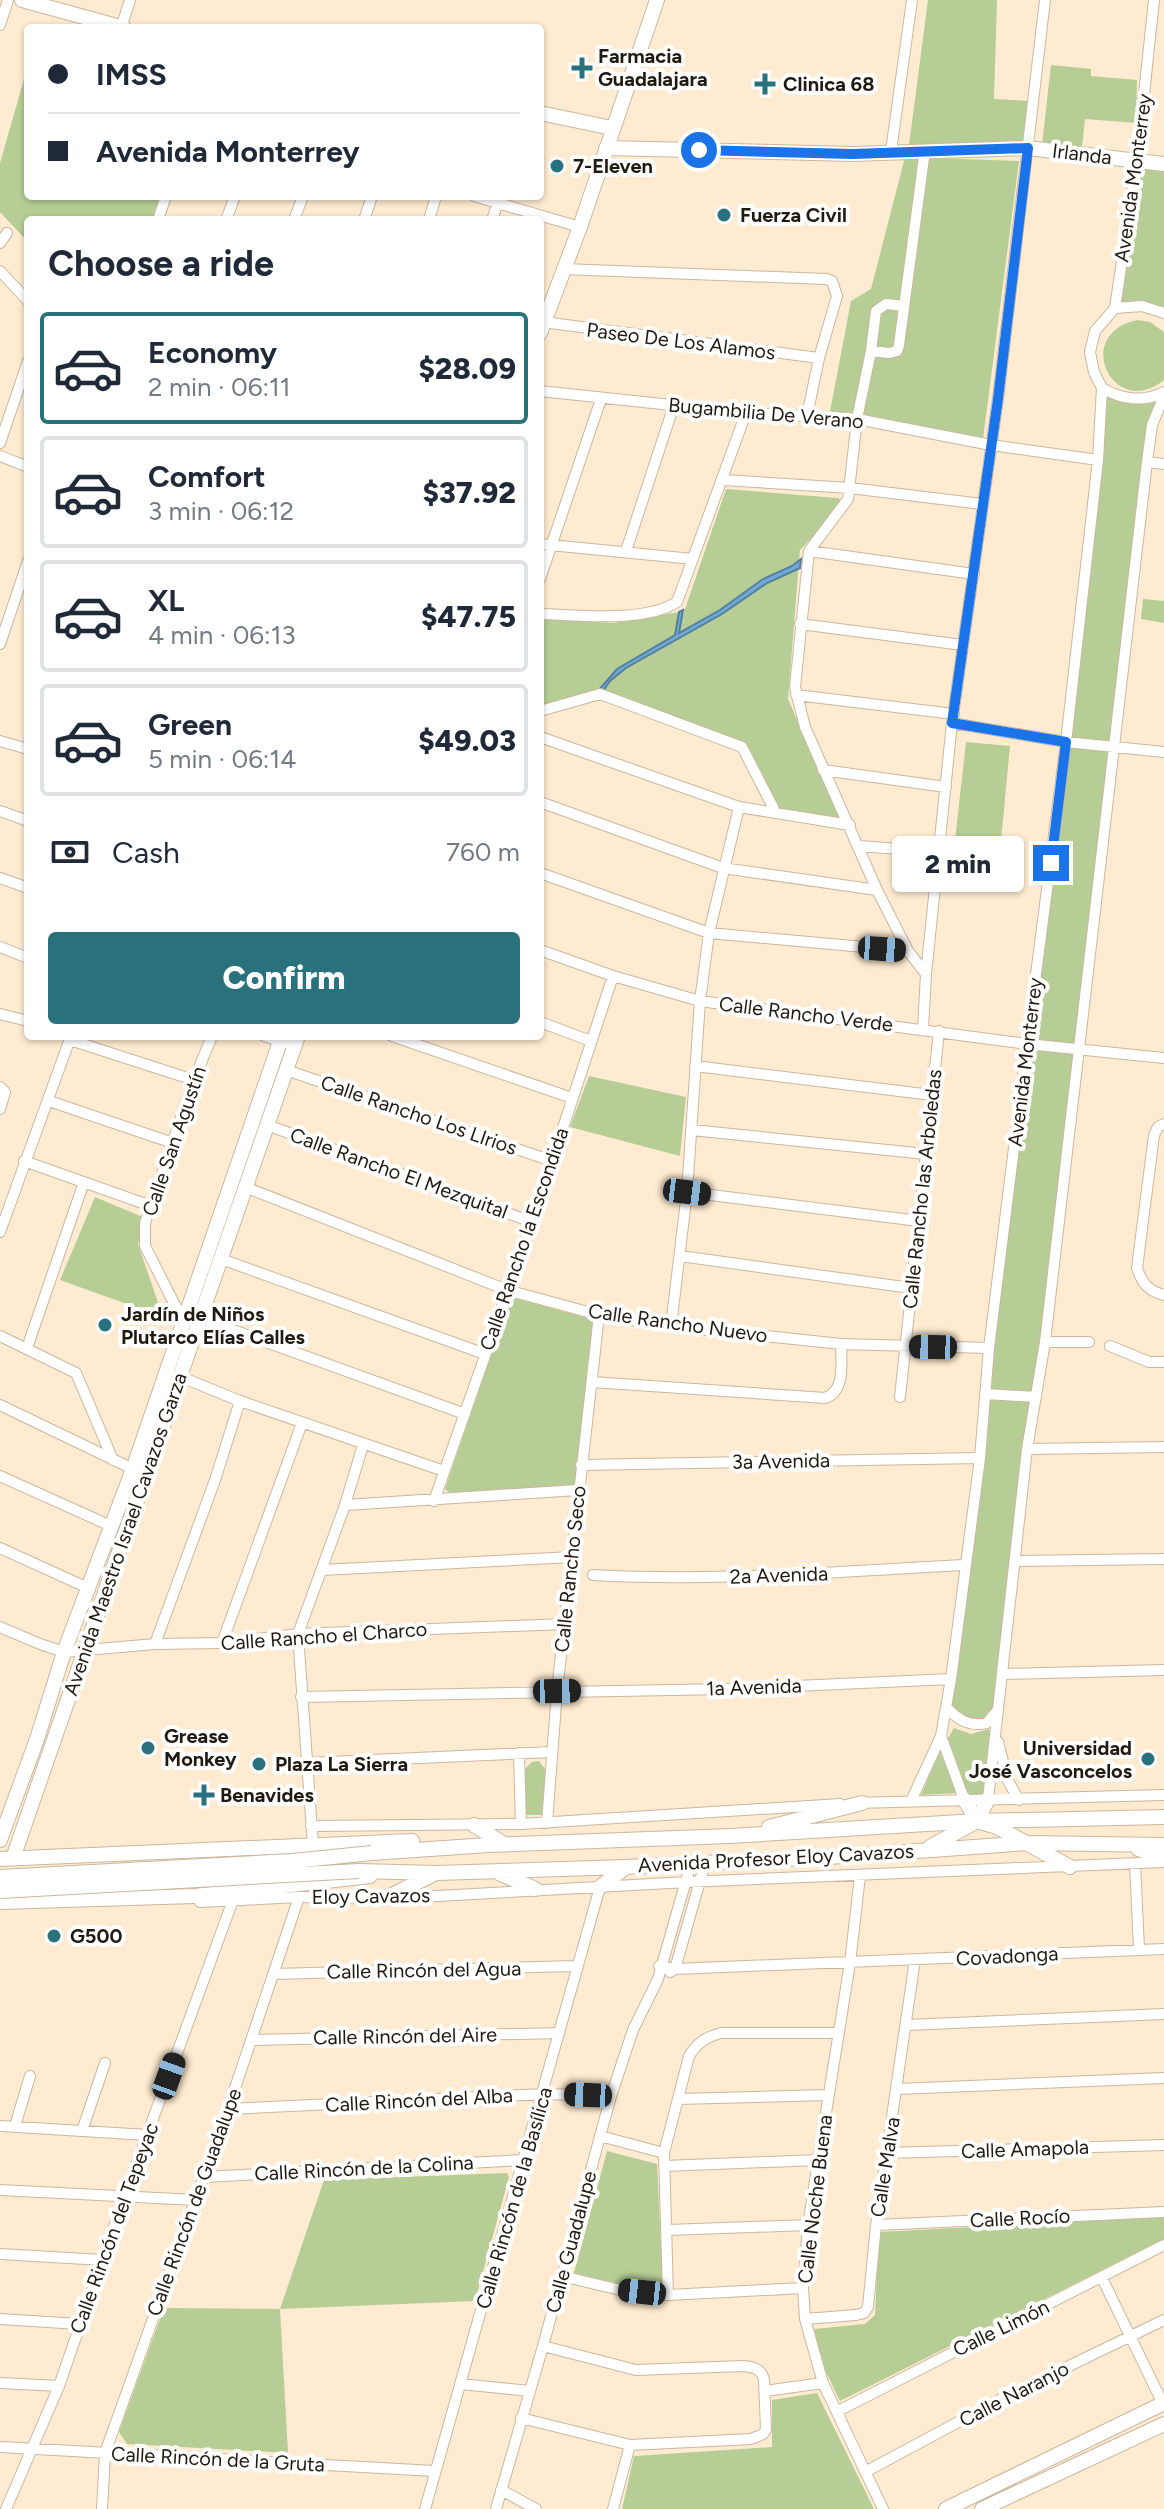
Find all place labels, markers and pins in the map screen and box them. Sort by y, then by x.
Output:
place label: Farmacia Guadalajara [598,44,708,91]
marker: Farmacia Guadalajara [573,59,591,77]
place label: Clinica 68 [783,72,874,96]
marker: Clinica 68 [754,73,776,95]
place label: 7-Eleven [573,154,653,178]
marker: 7-Eleven [548,157,566,175]
place label: Fuerza Civil [740,203,847,227]
marker: Fuerza Civil [715,206,733,224]
place label: Jardín de Niños Plutarco Elías Calles [121,1302,305,1349]
marker: Jardín de Niños Plutarco Elías Calles [96,1316,114,1334]
place label: Grease Monkey [164,1724,237,1771]
place label: Universidad José Vasconcelos [969,1736,1132,1783]
marker: Grease Monkey [139,1739,157,1757]
marker: Universidad José Vasconcelos [1139,1750,1157,1768]
place label: Plaza La Sierra [275,1752,408,1776]
marker: Plaza La Sierra [250,1755,268,1773]
place label: Benavides [220,1783,314,1807]
marker: Benavides [195,1786,213,1804]
place label: G500 [70,1924,122,1948]
marker: G500 [45,1927,63,1945]

